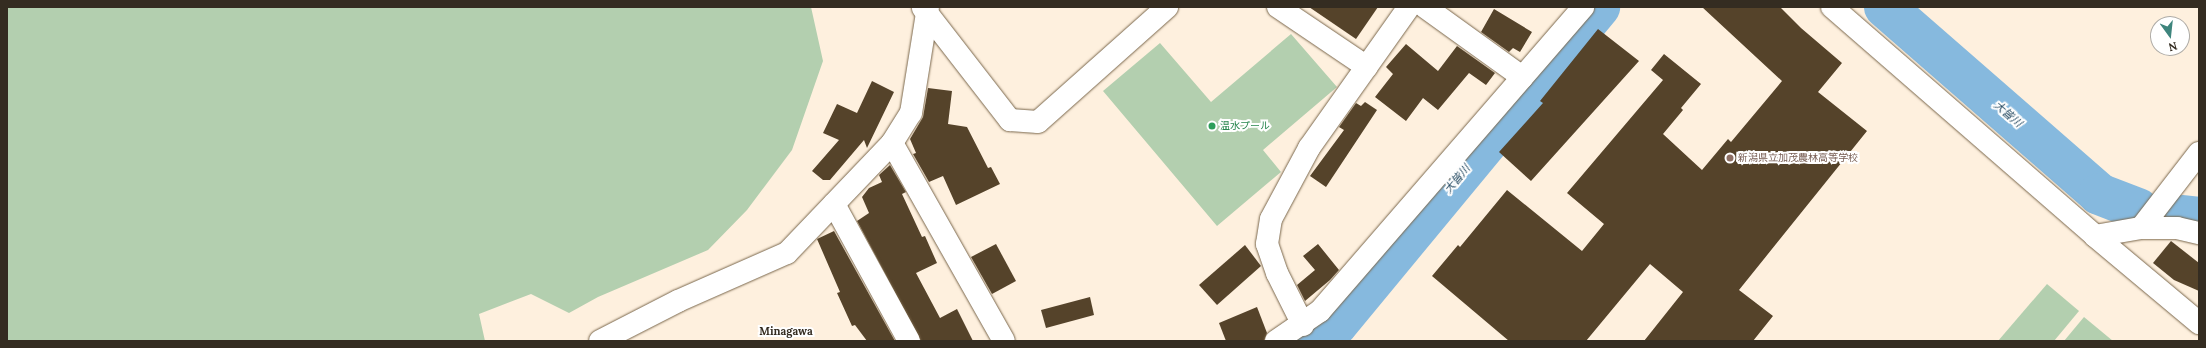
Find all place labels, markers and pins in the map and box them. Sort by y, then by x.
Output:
place label: 温水プール [1220,120,1270,132]
marker: 温水プール [1207,121,1217,131]
place label: 新潟県立加茂農林高等学校 [1738,152,1858,164]
marker: 新潟県立加茂農林高等学校 [1725,153,1735,163]

